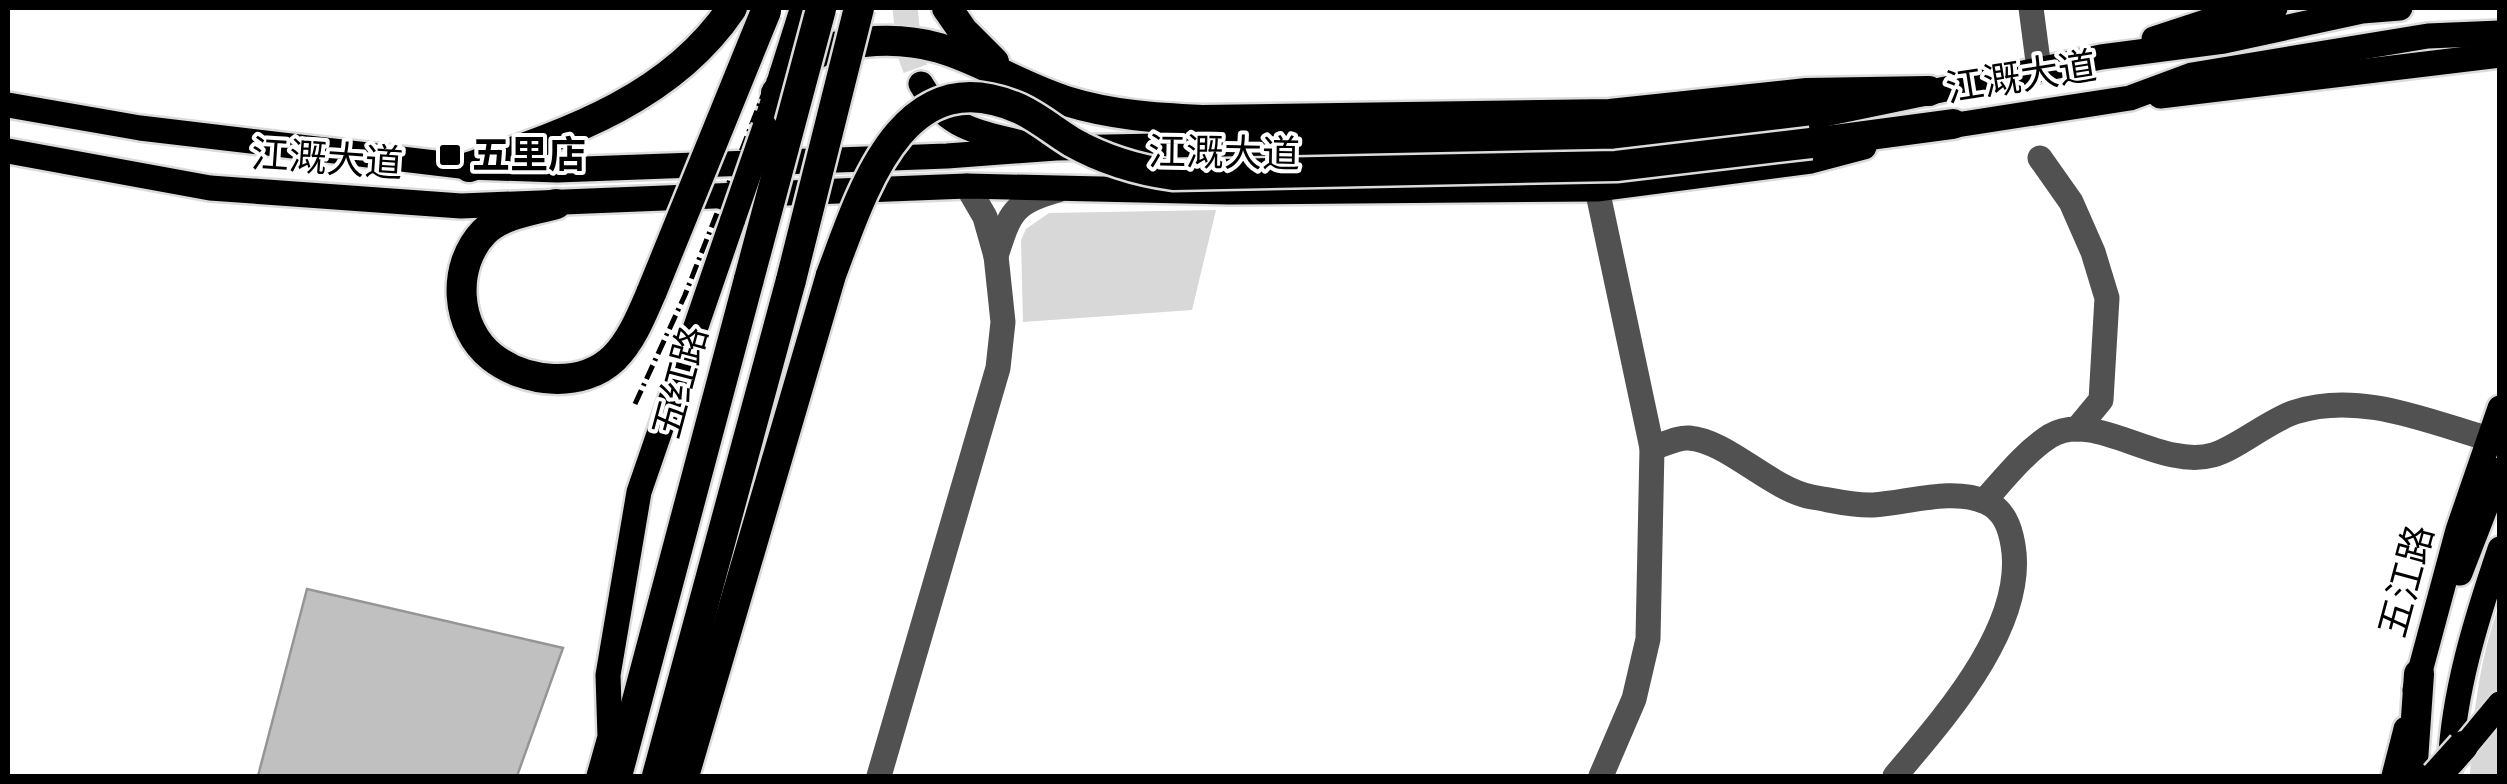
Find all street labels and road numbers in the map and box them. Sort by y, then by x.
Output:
street label: 江溉大道 [1942,39,2099,110]
street label: 江溉大道 [1148,126,1300,175]
street label: 江溉大道 [250,128,405,185]
street label: 五红路 [640,320,715,443]
street label: 五江路 [2366,519,2441,642]

